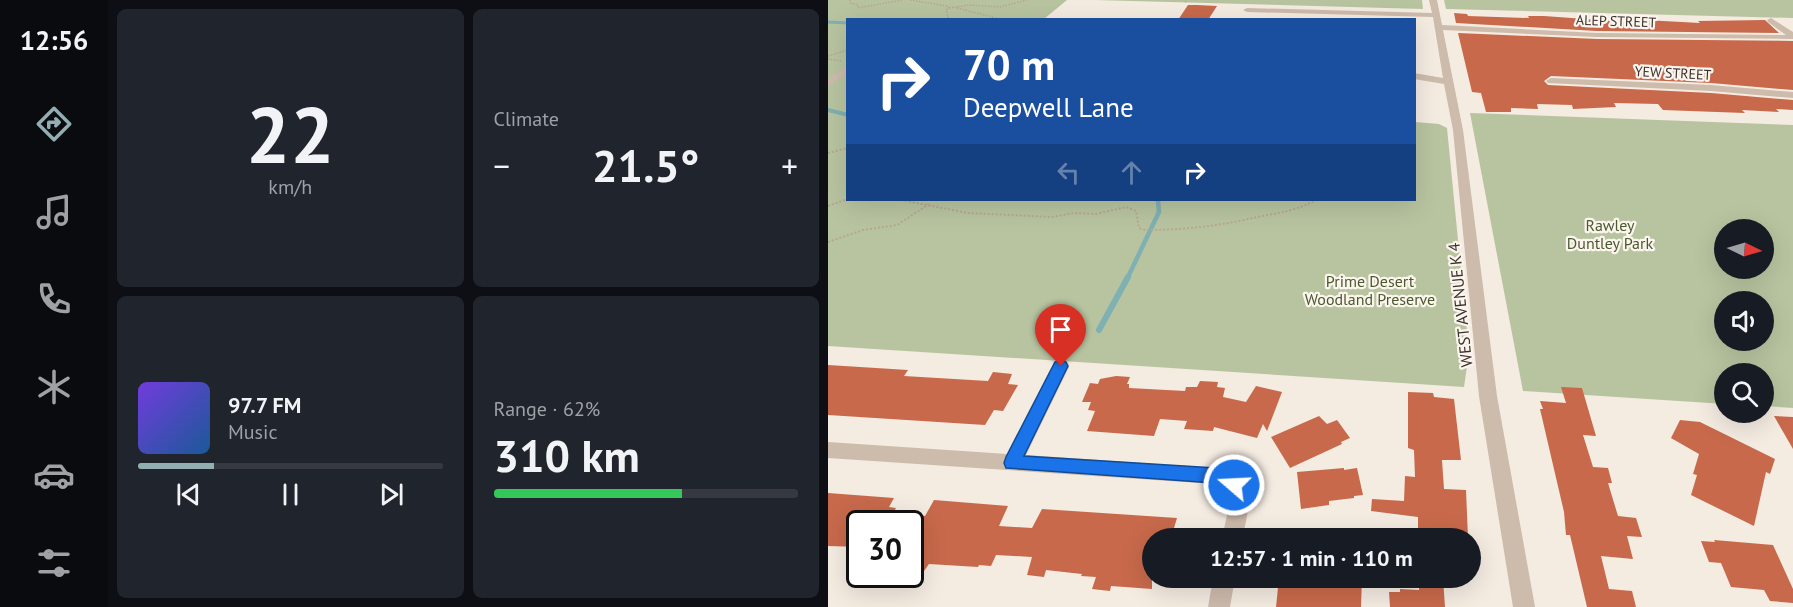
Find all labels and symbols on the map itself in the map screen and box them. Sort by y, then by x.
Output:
street label: ALEP STREET [1576,11,1657,31]
street label: YEW STREET [1634,62,1712,84]
park label: Rawley Duntley Park [1567,215,1653,253]
north arrow [1714,219,1774,279]
street label: WEST AVENUE K 4 [1443,242,1476,368]
park label: Prime Desert Woodland Preserve [1305,271,1435,309]
pin [1035,304,1086,366]
position arrow [1202,453,1266,517]
speed limit sign: 30 [846,510,924,588]

